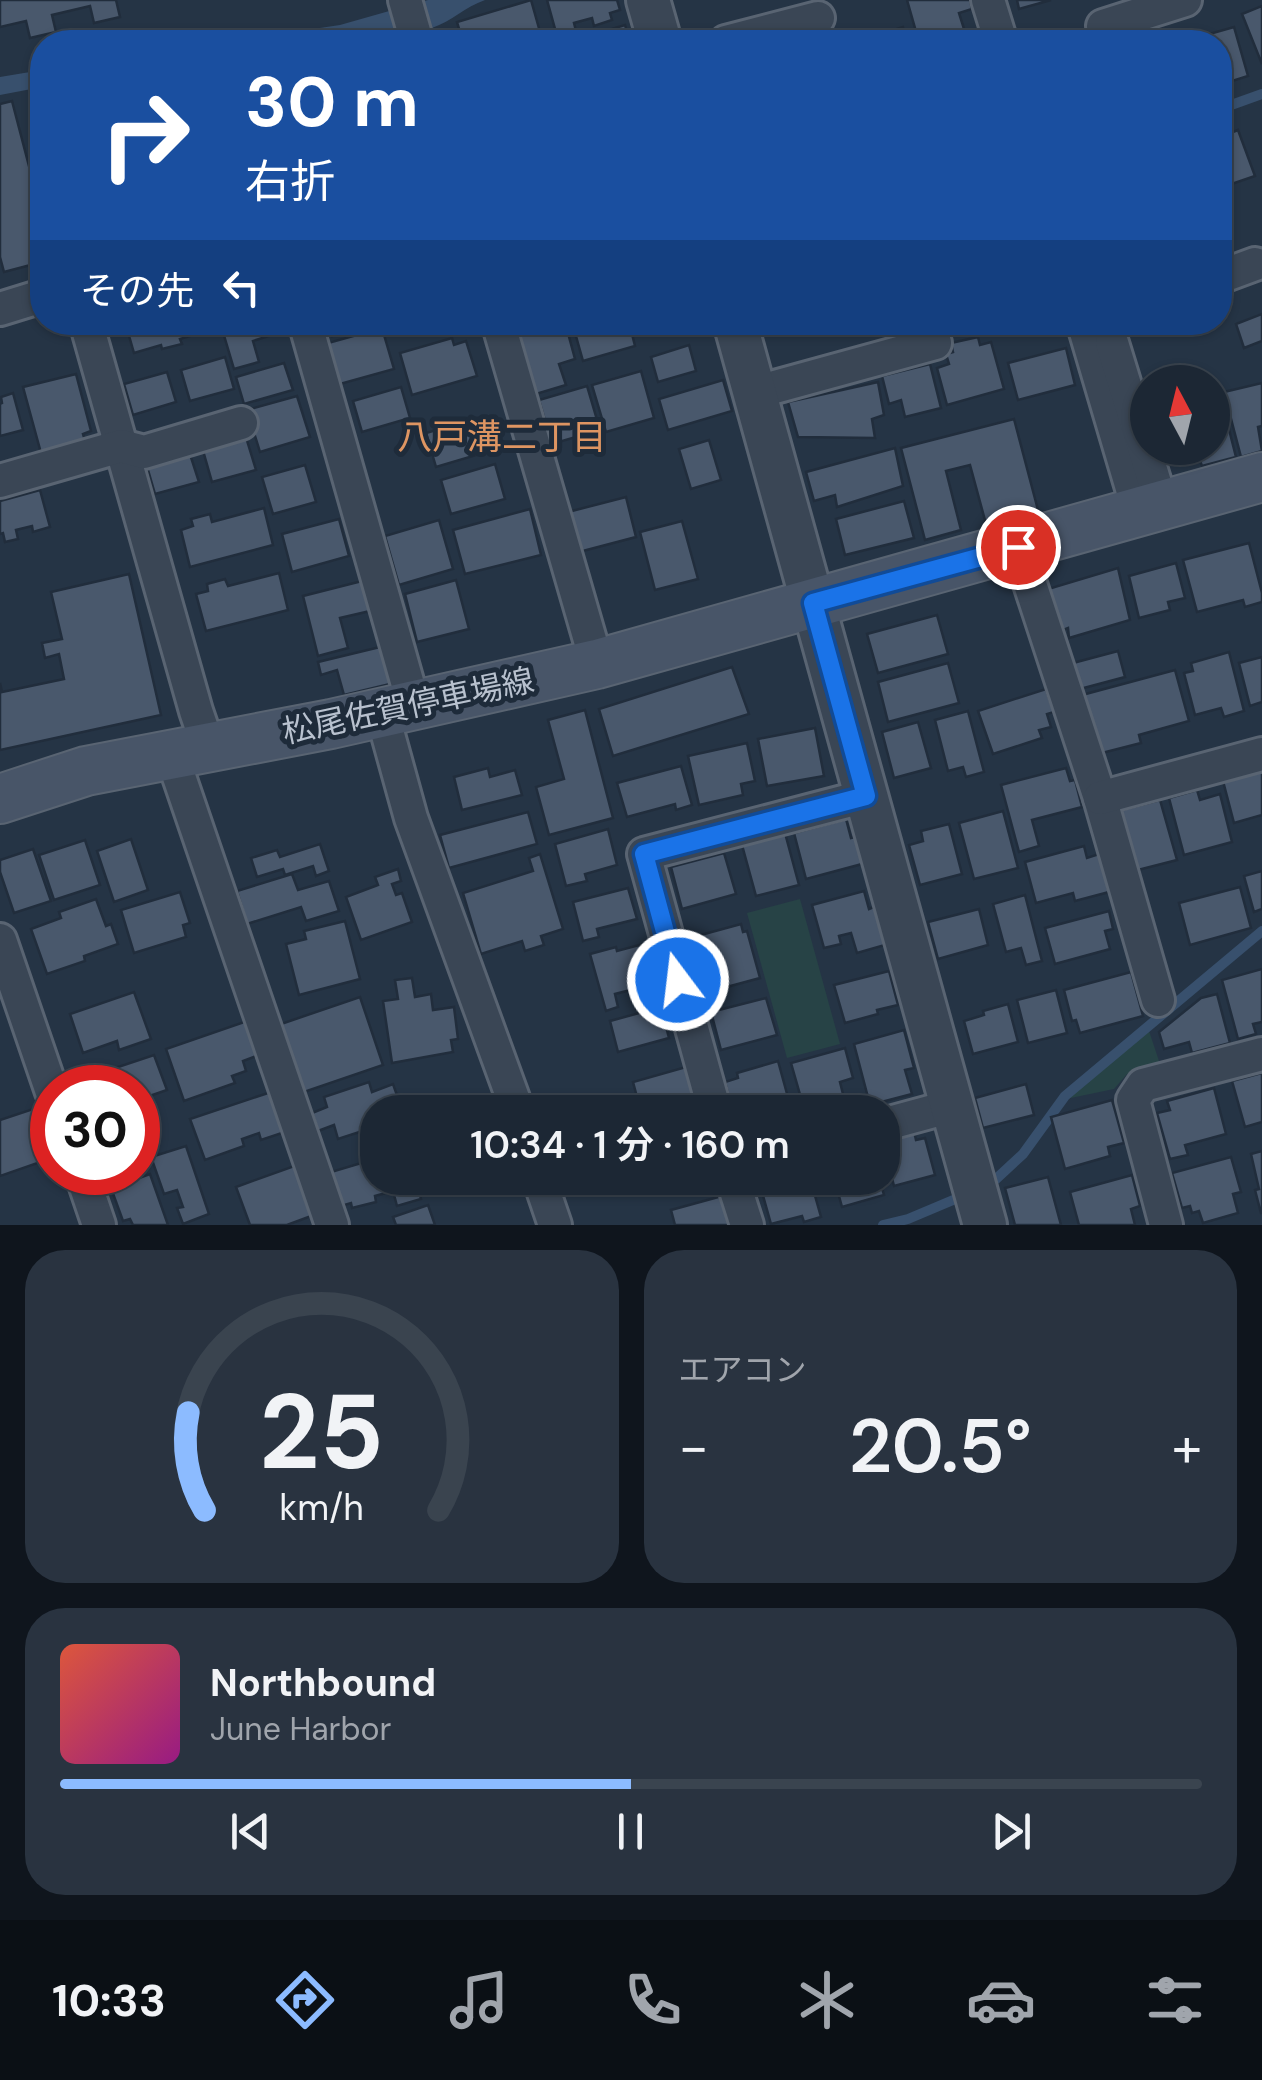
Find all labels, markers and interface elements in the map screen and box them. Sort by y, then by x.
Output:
text: 30 m [245,57,419,148]
icon: right [80,70,210,200]
text: 右折 [245,152,335,211]
icon: left [214,260,269,315]
text: その先 [80,266,194,316]
north arrow [1130,365,1230,465]
map controls [1130,365,1230,465]
district label: 八戸溝二丁目 [397,414,607,460]
pin [976,505,1061,590]
icon: arrive [991,520,1046,575]
street label: 松尾佐賀停車場線 [278,659,538,753]
position arrow [626,928,730,1032]
speed limit sign: 30 [30,1065,160,1195]
text: 10:34 · 1 分 · 160 m [470,1120,790,1170]
text: エアコン [679,1349,807,1391]
text: 25 [259,1365,384,1500]
text: 20.5° [849,1398,1032,1495]
text: − [679,1411,709,1483]
text: + [1172,1411,1202,1483]
text: km/h [280,1485,364,1531]
text: Northbound [210,1658,436,1708]
text: June Harbor [210,1708,391,1750]
icon: previous [223,1804,278,1859]
icon: pause [603,1804,658,1859]
icon: next [984,1804,1039,1859]
icon: directions [270,1965,340,2035]
icon: music [444,1965,514,2035]
icon: phone [618,1965,688,2035]
icon: climate [792,1965,862,2035]
icon: car [966,1965,1036,2035]
icon: filters [1140,1965,1210,2035]
text: 10:33 [52,1971,166,2030]

